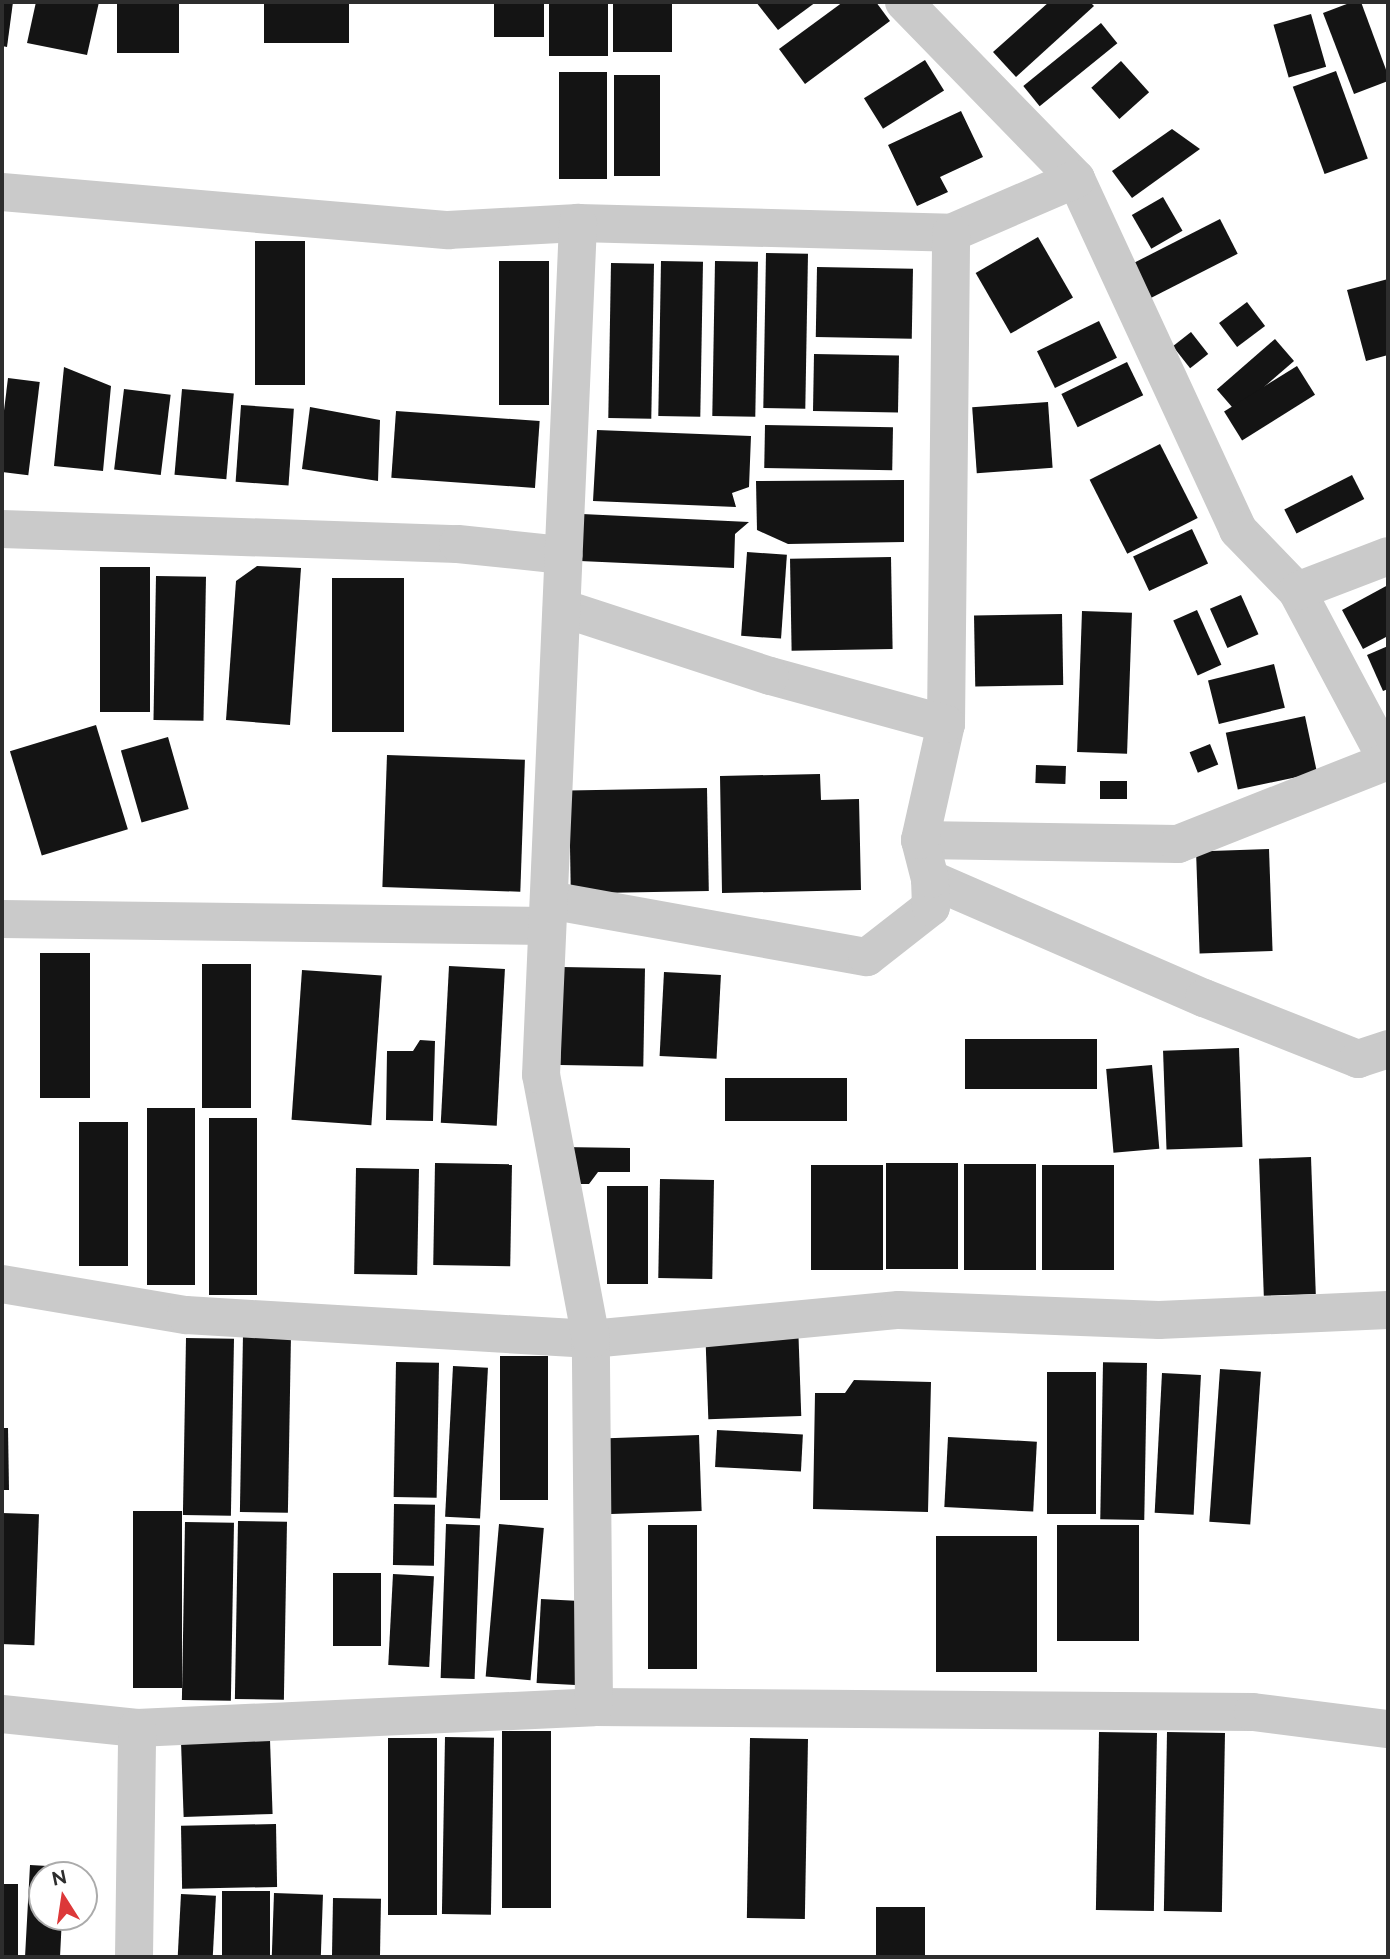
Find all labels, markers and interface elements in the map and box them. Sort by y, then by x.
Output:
north arrow [28,1861,98,1931]
text: N [50,1865,68,1890]

